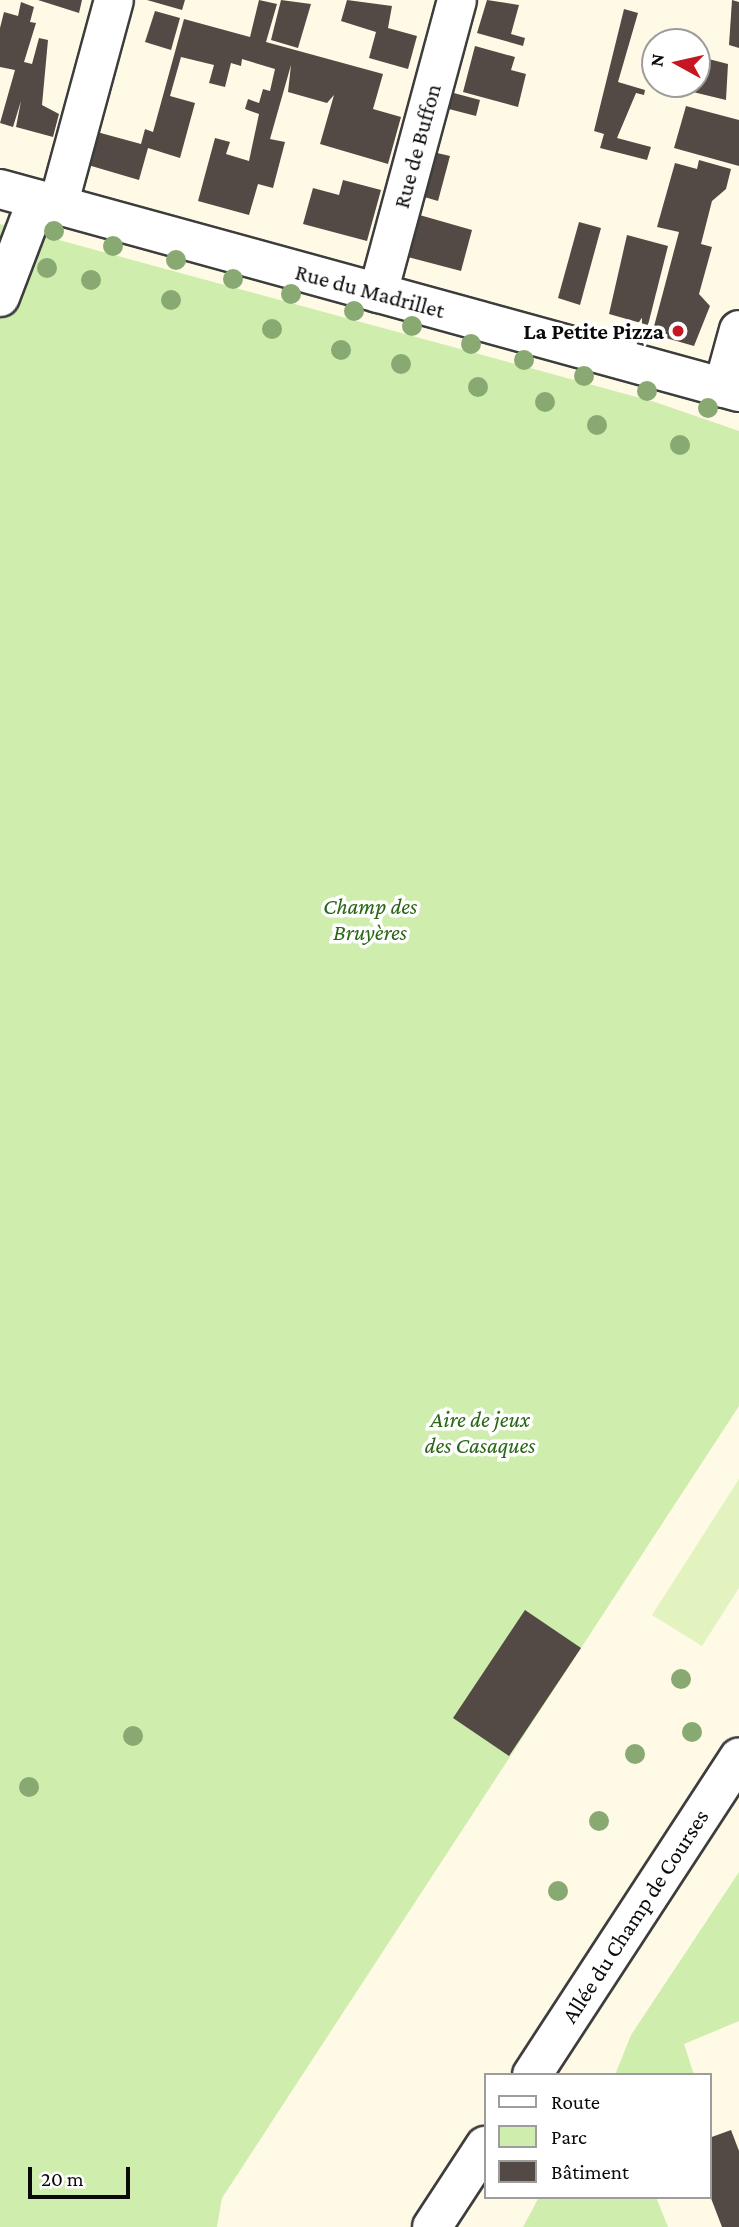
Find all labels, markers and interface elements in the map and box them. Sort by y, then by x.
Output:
north arrow [641,28,711,98]
text: N [645,52,668,68]
street label: Rue de Buffon [387,81,447,211]
street label: Rue du Madrillet [292,258,448,324]
place label: La Petite Pizza [523,317,664,345]
marker: La Petite Pizza [670,323,686,339]
park label: Champ des Bruyères [323,892,417,946]
park label: Aire de jeux des Casaques [425,1405,535,1459]
street label: Allée du Champ de Courses [555,1804,715,2028]
legend [484,2073,711,2199]
text: Route [551,2090,600,2114]
text: Parc [551,2125,587,2149]
scale bar [32,2154,133,2198]
text: Bâtiment [551,2160,629,2184]
text: 20 m [41,2167,84,2191]

